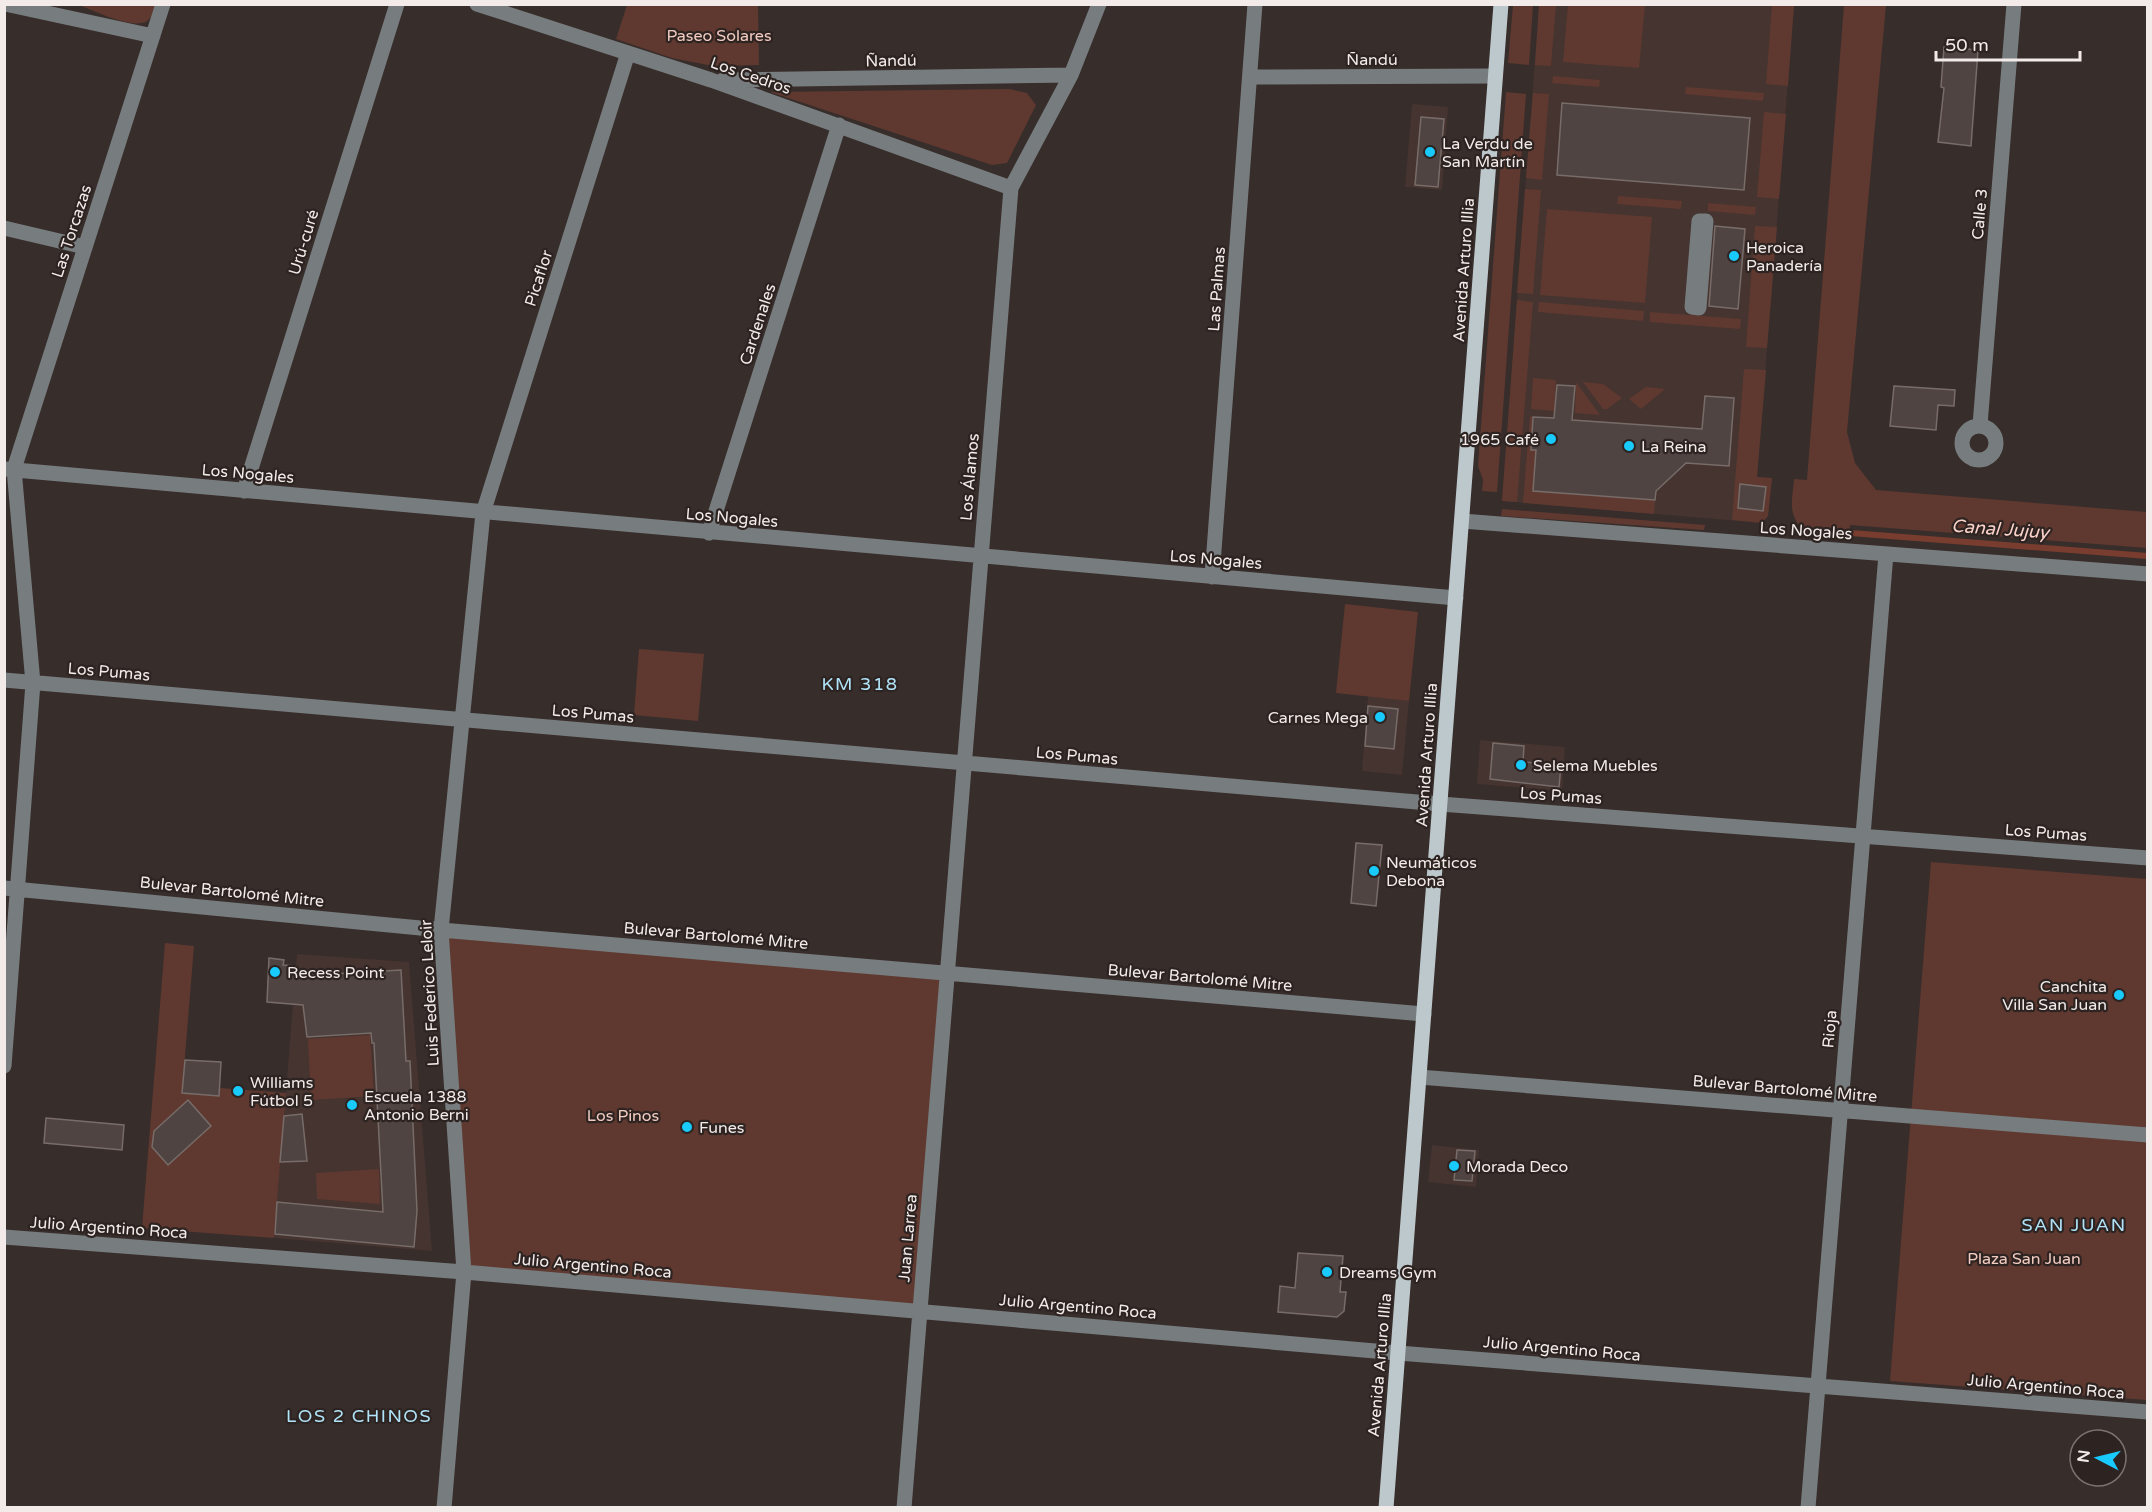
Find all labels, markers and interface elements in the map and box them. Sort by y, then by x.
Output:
scale bar [1936,24,2080,62]
park label: Paseo Solares [666,26,772,46]
text: 50 m [1945,34,1989,56]
street label: Ñandú [1346,50,1398,70]
street label: Ñandú [865,51,917,71]
street label: Los Cedros [708,53,794,99]
place label: La Verdu de San Martín [1442,134,1533,172]
marker: La Verdu de San Martín [1423,145,1437,159]
street label: Las Torcazas [48,182,96,280]
street label: Calle 3 [1968,188,1992,241]
street label: Avenida Arturo Illia [1449,197,1479,343]
street label: Urú-curé [285,207,323,277]
place label: Heroica Panadería [1746,238,1822,276]
street label: Las Palmas [1204,246,1230,332]
street label: Picaflor [520,247,558,309]
marker: Heroica Panadería [1727,249,1741,263]
street label: Cardenales [735,281,781,368]
place label: 1965 Café [1460,430,1539,450]
marker: 1965 Café [1544,432,1558,446]
street label: Los Álamos [956,433,984,522]
place label: La Reina [1641,437,1707,457]
marker: La Reina [1622,439,1636,453]
street label: Los Nogales [201,460,295,488]
street label: Los Nogales [685,504,779,532]
water label: Canal Jujuy [1951,515,2052,544]
street label: Los Nogales [1759,518,1853,544]
street label: Los Nogales [1169,546,1263,574]
street label: Los Pumas [67,658,151,686]
district label: KM 318 [821,673,899,695]
street label: Avenida Arturo Illia [1412,682,1442,828]
street label: Los Pumas [551,700,635,728]
place label: Carnes Mega [1268,708,1368,728]
marker: Carnes Mega [1373,710,1387,724]
street label: Los Pumas [1035,742,1119,770]
place label: Selema Muebles [1533,756,1658,776]
marker: Selema Muebles [1514,758,1528,772]
street label: Los Pumas [1519,783,1603,809]
street label: Los Pumas [2004,820,2088,846]
place label: Neumáticos Debona [1386,853,1477,891]
marker: Neumáticos Debona [1367,864,1381,878]
street label: Bulevar Bartolomé Mitre [139,872,325,912]
street label: Luis Federico Leloir [416,918,444,1067]
street label: Bulevar Bartolomé Mitre [623,918,809,954]
street label: Bulevar Bartolomé Mitre [1107,960,1293,996]
place label: Recess Point [287,963,384,983]
marker: Recess Point [268,965,282,979]
place label: Canchita Villa San Juan [2002,977,2107,1015]
marker: Canchita Villa San Juan [2112,988,2126,1002]
street label: Rioja [1818,1009,1842,1049]
street label: Bulevar Bartolomé Mitre [1692,1071,1878,1107]
place label: Williams Fútbol 5 [250,1073,313,1111]
marker: Williams Fútbol 5 [231,1084,245,1098]
place label: Escuela 1388 Antonio Berni [364,1087,469,1125]
marker: Escuela 1388 Antonio Berni [345,1098,359,1112]
park label: Los Pinos [587,1106,659,1126]
place label: Funes [699,1118,744,1138]
marker: Funes [680,1120,694,1134]
place label: Morada Deco [1466,1157,1568,1177]
marker: Morada Deco [1447,1159,1461,1173]
street label: Juan Larrea [894,1193,922,1283]
street label: Julio Argentino Roca [29,1213,188,1243]
district label: SAN JUAN [2021,1214,2127,1236]
street label: Julio Argentino Roca [513,1249,672,1283]
park label: Plaza San Juan [1967,1249,2081,1269]
place label: Dreams Gym [1339,1263,1437,1283]
marker: Dreams Gym [1320,1265,1334,1279]
street label: Julio Argentino Roca [998,1290,1157,1324]
street label: Avenida Arturo Illia [1364,1292,1396,1438]
street label: Julio Argentino Roca [1482,1332,1641,1366]
street label: Julio Argentino Roca [1966,1370,2125,1404]
district label: LOS 2 CHINOS [286,1405,432,1427]
north arrow [2068,1428,2128,1488]
text: N [2073,1449,2095,1464]

